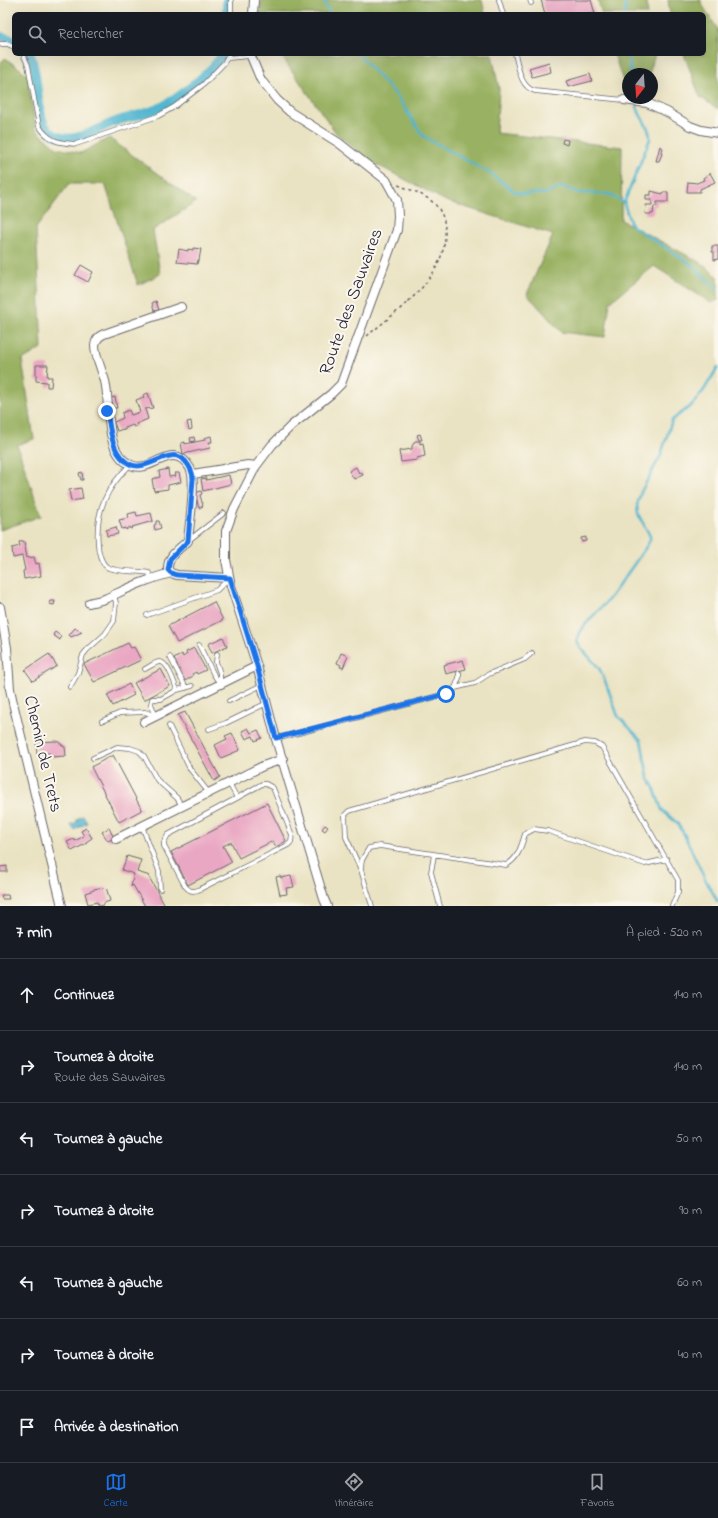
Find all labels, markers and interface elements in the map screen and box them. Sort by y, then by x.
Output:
search box [12,12,706,56]
icon: search [26,23,48,45]
text: Rechercher [58,23,123,45]
north arrow [622,68,658,104]
street label: Route des Sauvaires [313,225,391,379]
route end [98,402,116,420]
route start [437,685,455,703]
street label: Chemin de Trets [16,693,68,815]
text: 7 min [16,920,52,945]
text: À pied · 520 m [626,923,702,942]
icon: ahead [16,984,38,1006]
text: Continuez [54,984,114,1006]
text: 140 m [674,985,702,1004]
text: Tournez à droite [54,1046,154,1068]
icon: right [16,1056,38,1078]
text: 140 m [674,1057,702,1076]
text: Route des Sauvaires [54,1068,165,1087]
icon: left [16,1128,38,1150]
text: Tournez à gauche [54,1128,162,1150]
text: 50 m [676,1129,702,1148]
icon: right [16,1200,38,1222]
text: Tournez à droite [54,1200,154,1222]
text: 90 m [679,1201,702,1220]
icon: left [16,1272,38,1294]
text: Tournez à gauche [54,1272,162,1294]
text: 60 m [677,1273,702,1292]
icon: right [16,1344,38,1366]
text: Tournez à droite [54,1344,154,1366]
text: 40 m [678,1345,702,1364]
icon: arrive [16,1416,38,1438]
text: Arrivée à destination [54,1416,179,1438]
tab: Carte [104,1471,128,1511]
tab: Itinéraire [335,1471,373,1511]
tab: Favoris [580,1471,614,1511]

